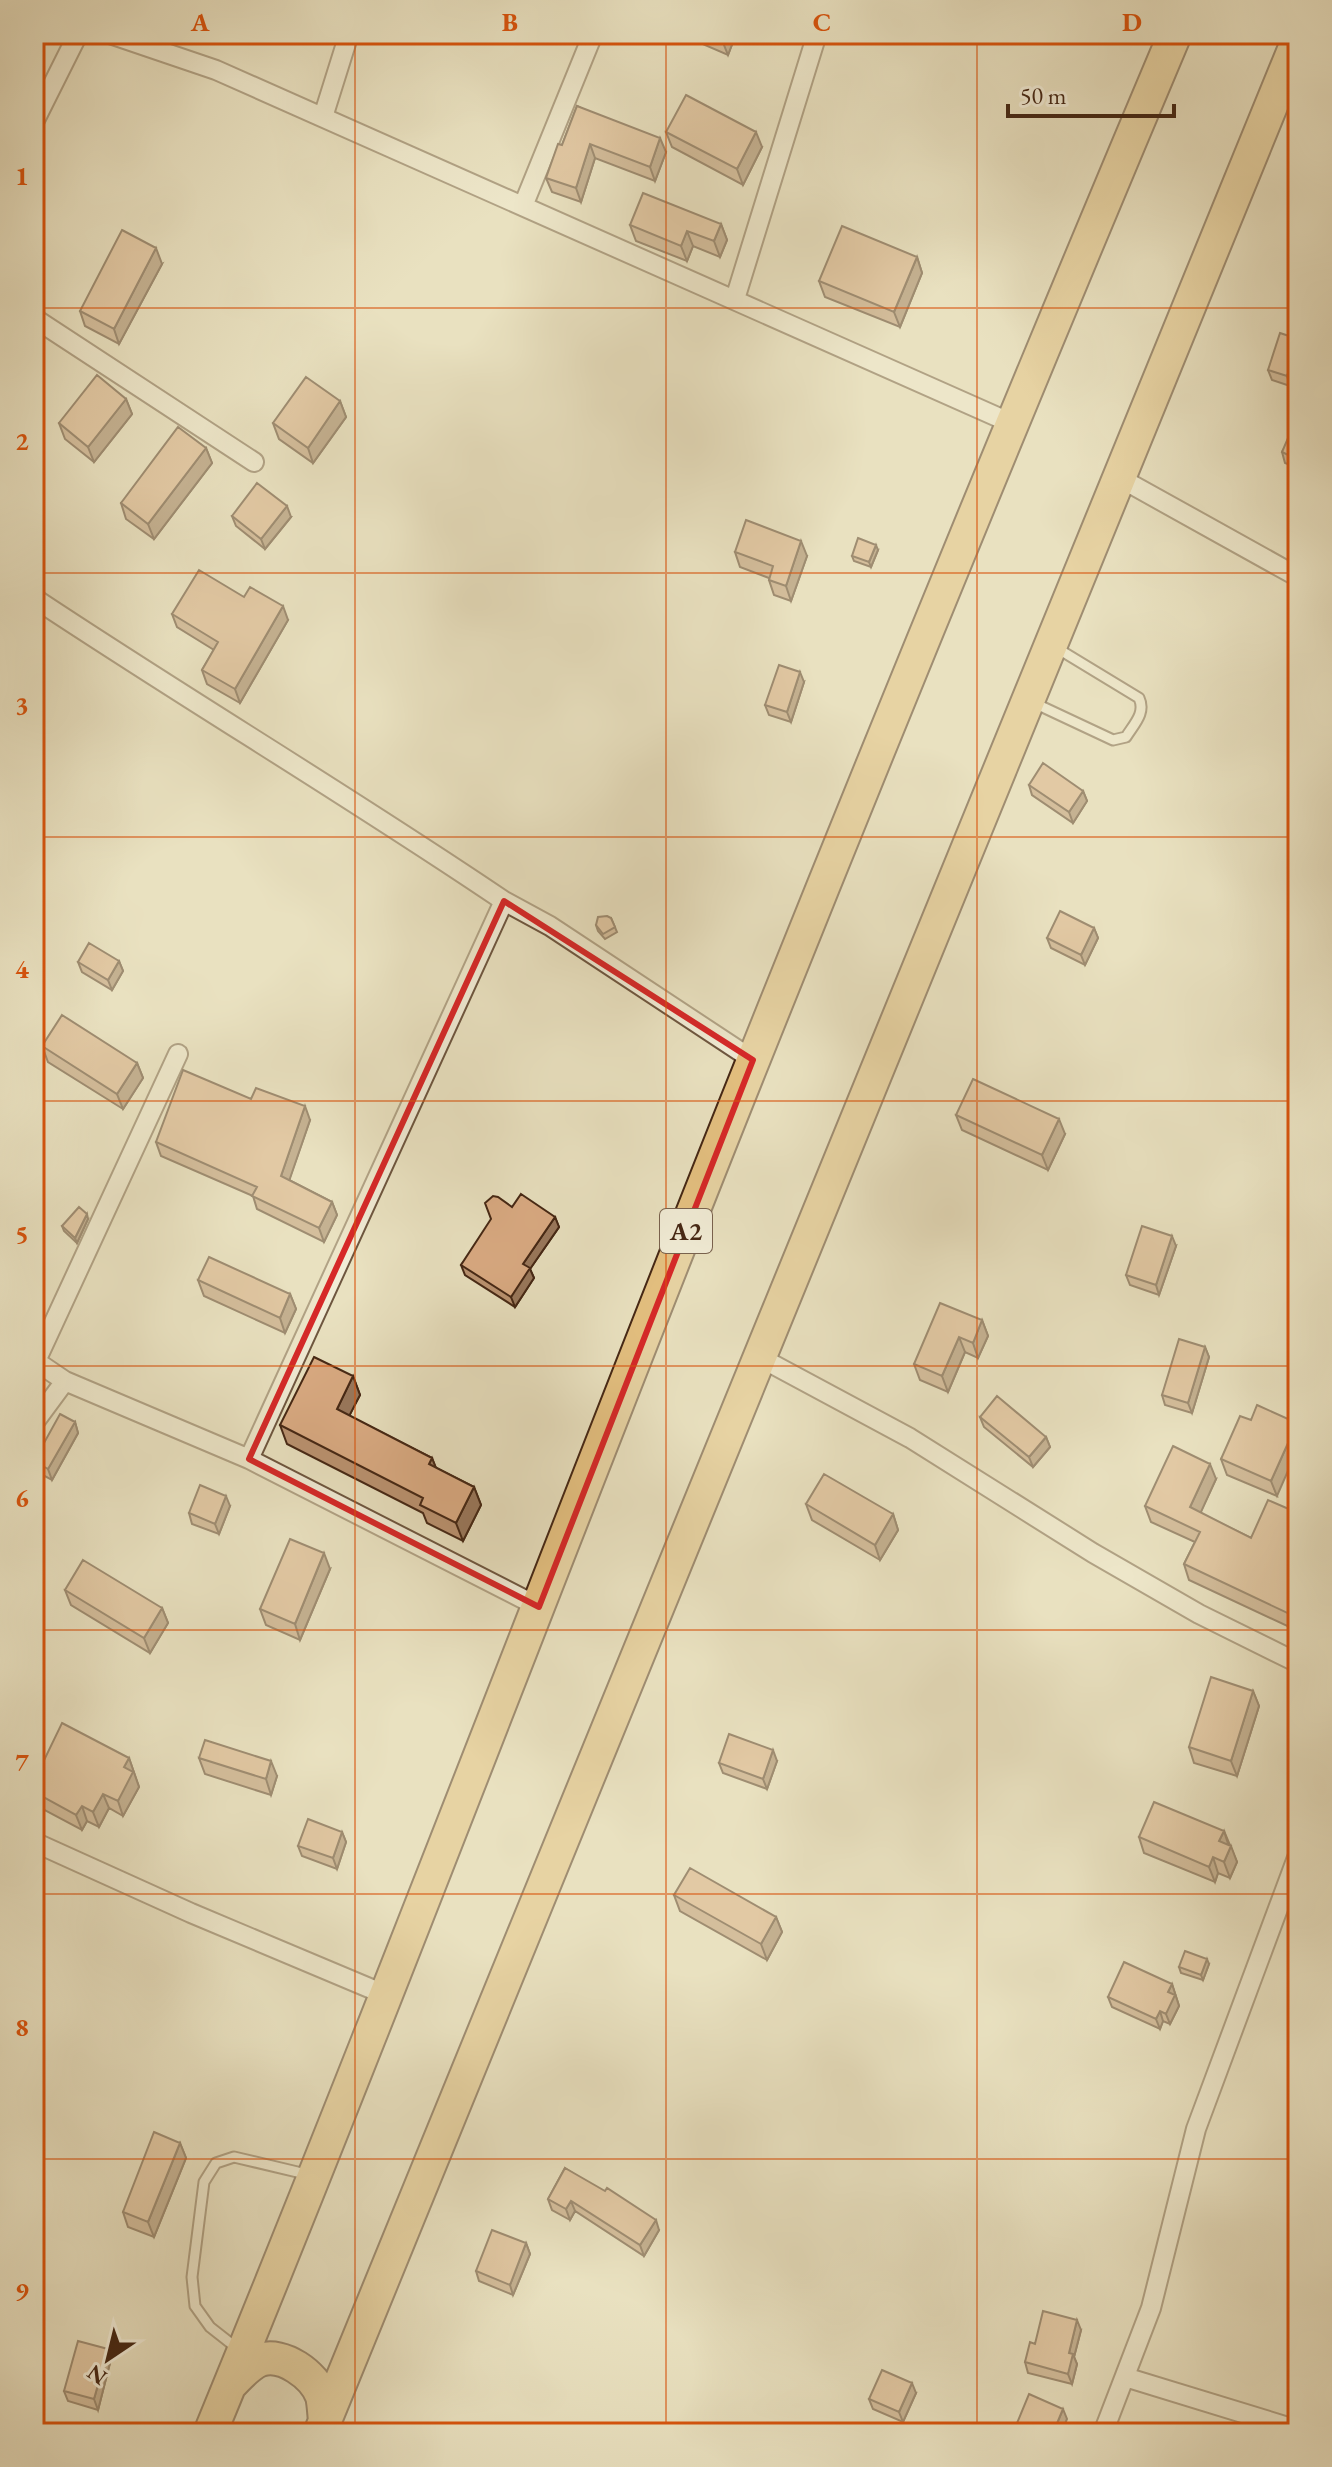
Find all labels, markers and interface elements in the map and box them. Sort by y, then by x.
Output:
text: A [190,5,210,39]
text: B [502,5,518,39]
text: C [813,5,831,39]
text: D [1122,5,1142,39]
scale bar [1008,68,1174,118]
text: 50 m [1020,80,1067,111]
text: 1 [15,159,29,193]
text: 2 [15,424,29,458]
text: 3 [15,688,29,722]
text: 4 [15,952,29,986]
road number: A2 [660,1209,712,1253]
text: 5 [15,1217,29,1251]
text: 6 [15,1481,29,1515]
text: 7 [15,1745,29,1779]
text: 8 [15,2010,29,2044]
text: 9 [15,2274,29,2308]
north arrow [68,2319,148,2399]
text: N [81,2358,112,2392]

